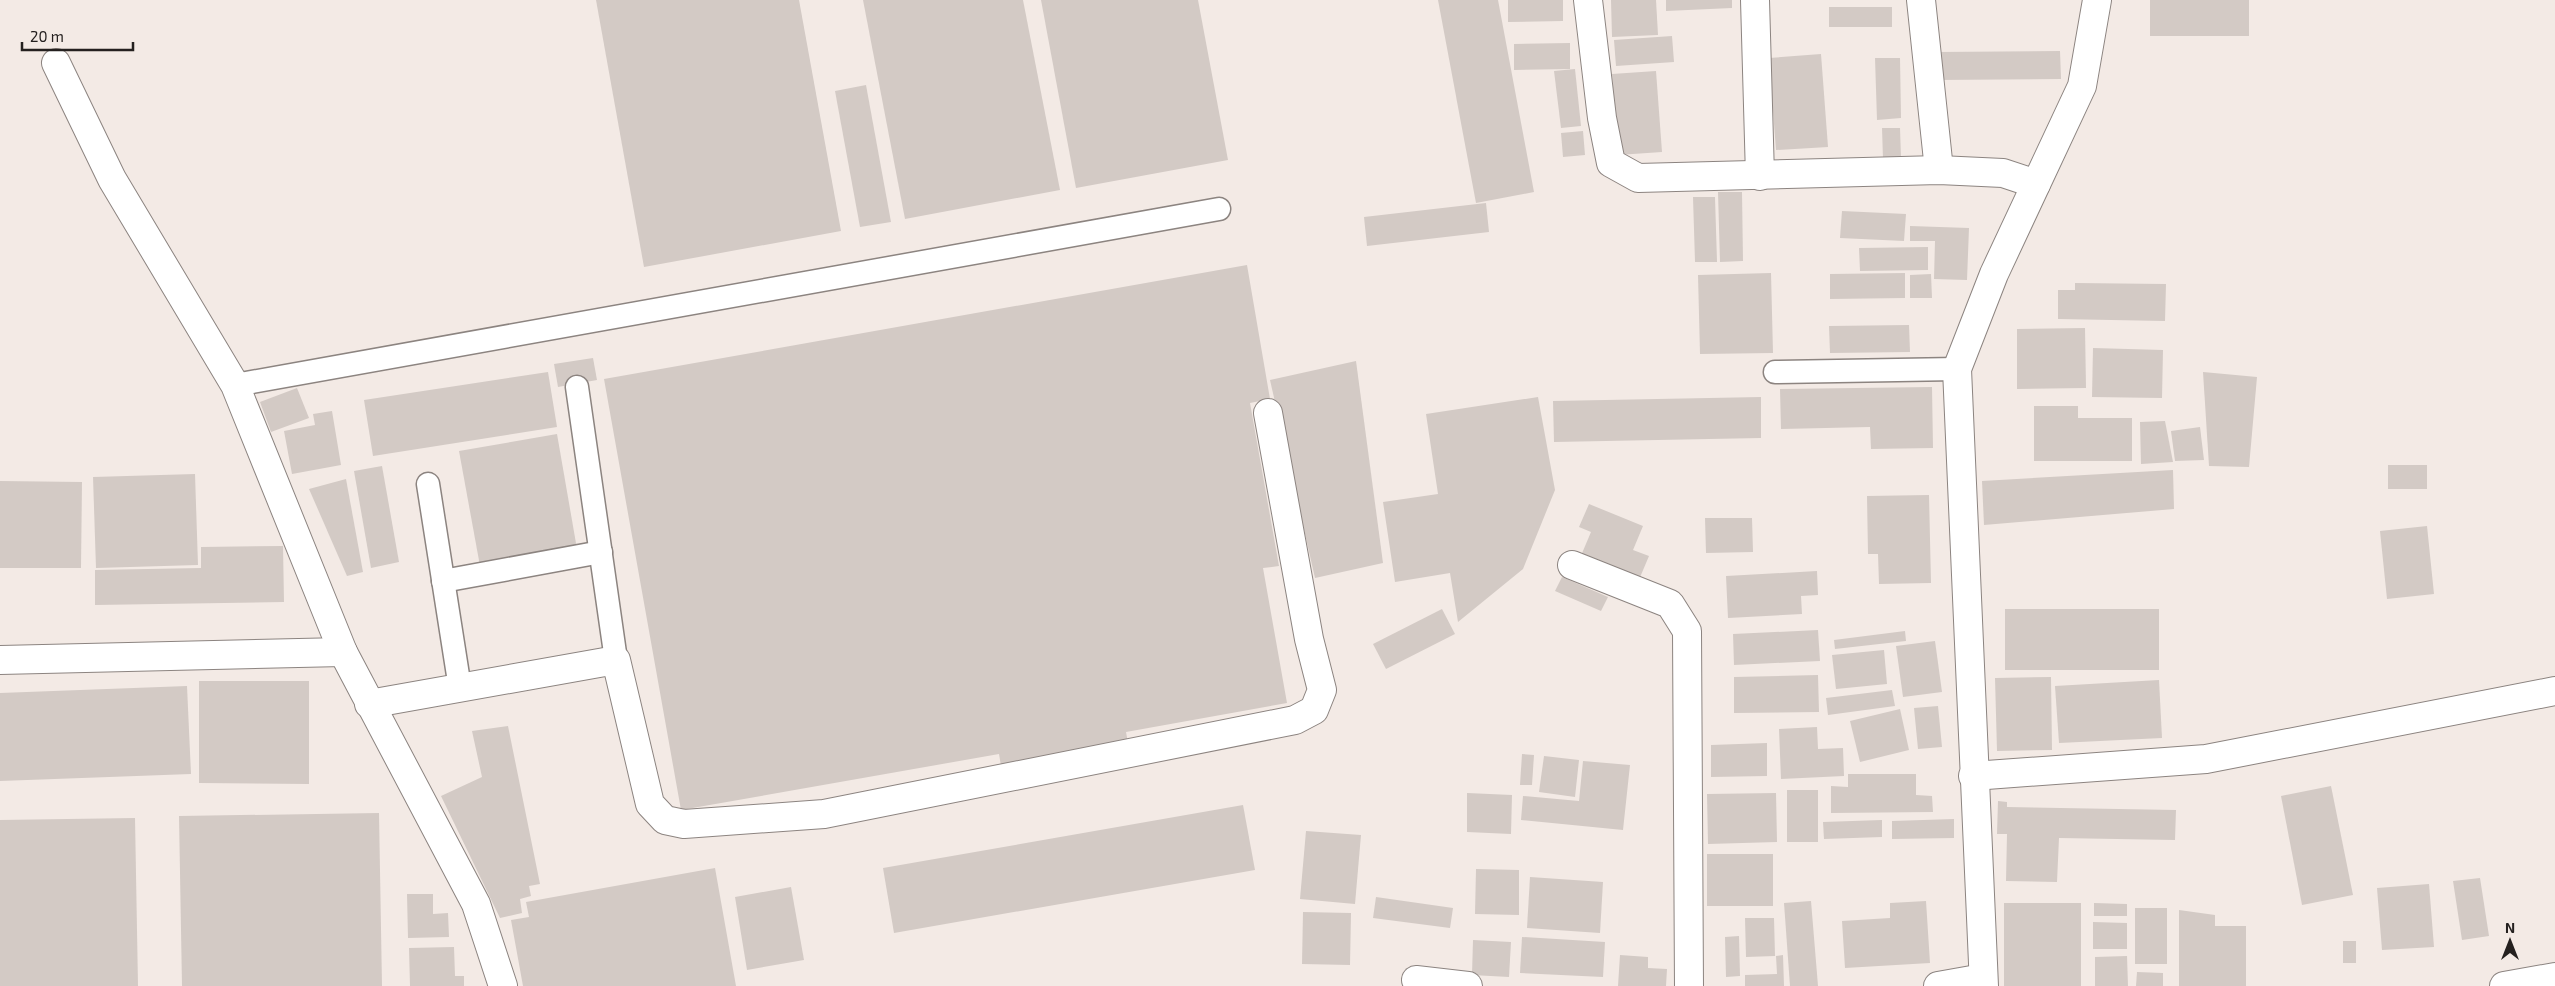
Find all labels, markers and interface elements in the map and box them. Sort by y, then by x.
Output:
scale bar [22,20,134,52]
text: 20 m [30,27,64,45]
north arrow [2485,916,2535,966]
text: N [2505,919,2515,936]

